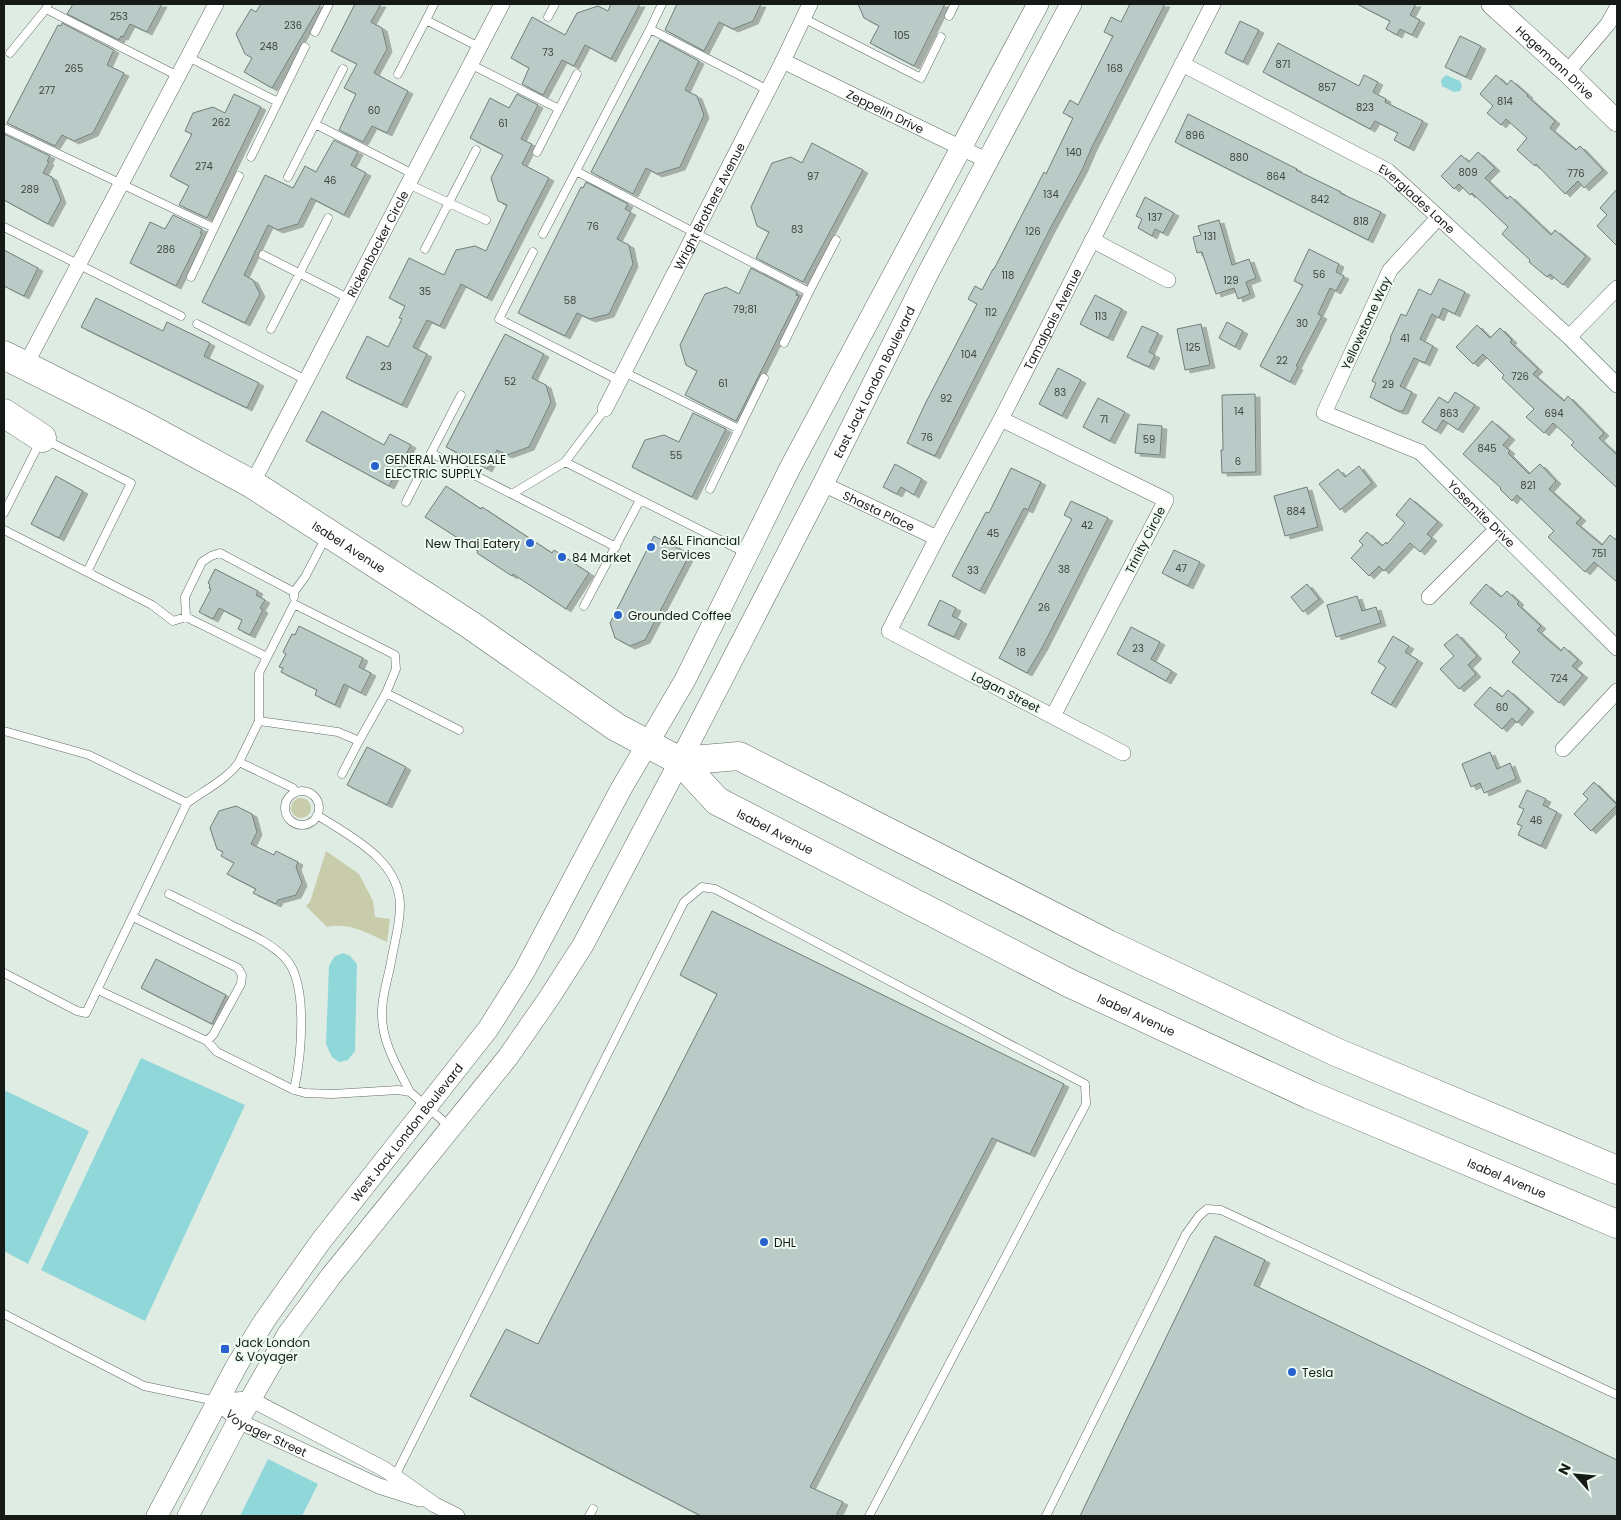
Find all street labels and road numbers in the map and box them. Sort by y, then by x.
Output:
street label: Hagemann Drive [1513,21,1598,103]
street label: Zeppelin Drive [844,85,927,137]
street label: Wright Brothers Avenue [669,140,748,273]
street label: Everglades Lane [1376,159,1459,237]
street label: Rickenbacker Circle [342,187,412,300]
street label: Tamalpais Avenue [1019,265,1085,373]
street label: Yellowstone Way [1337,273,1395,372]
street label: East Jack London Boulevard [829,303,919,461]
street label: Yosemite Drive [1444,476,1519,551]
street label: Shasta Place [840,486,918,535]
street label: Trinity Circle [1121,504,1169,576]
street label: Isabel Avenue [309,517,389,577]
street label: Logan Street [969,667,1043,717]
street label: Isabel Avenue [734,804,817,858]
street label: Isabel Avenue [1095,989,1178,1040]
street label: West Jack London Boulevard [347,1060,467,1205]
street label: Isabel Avenue [1465,1154,1549,1202]
street label: Voyager Street [222,1405,310,1460]

